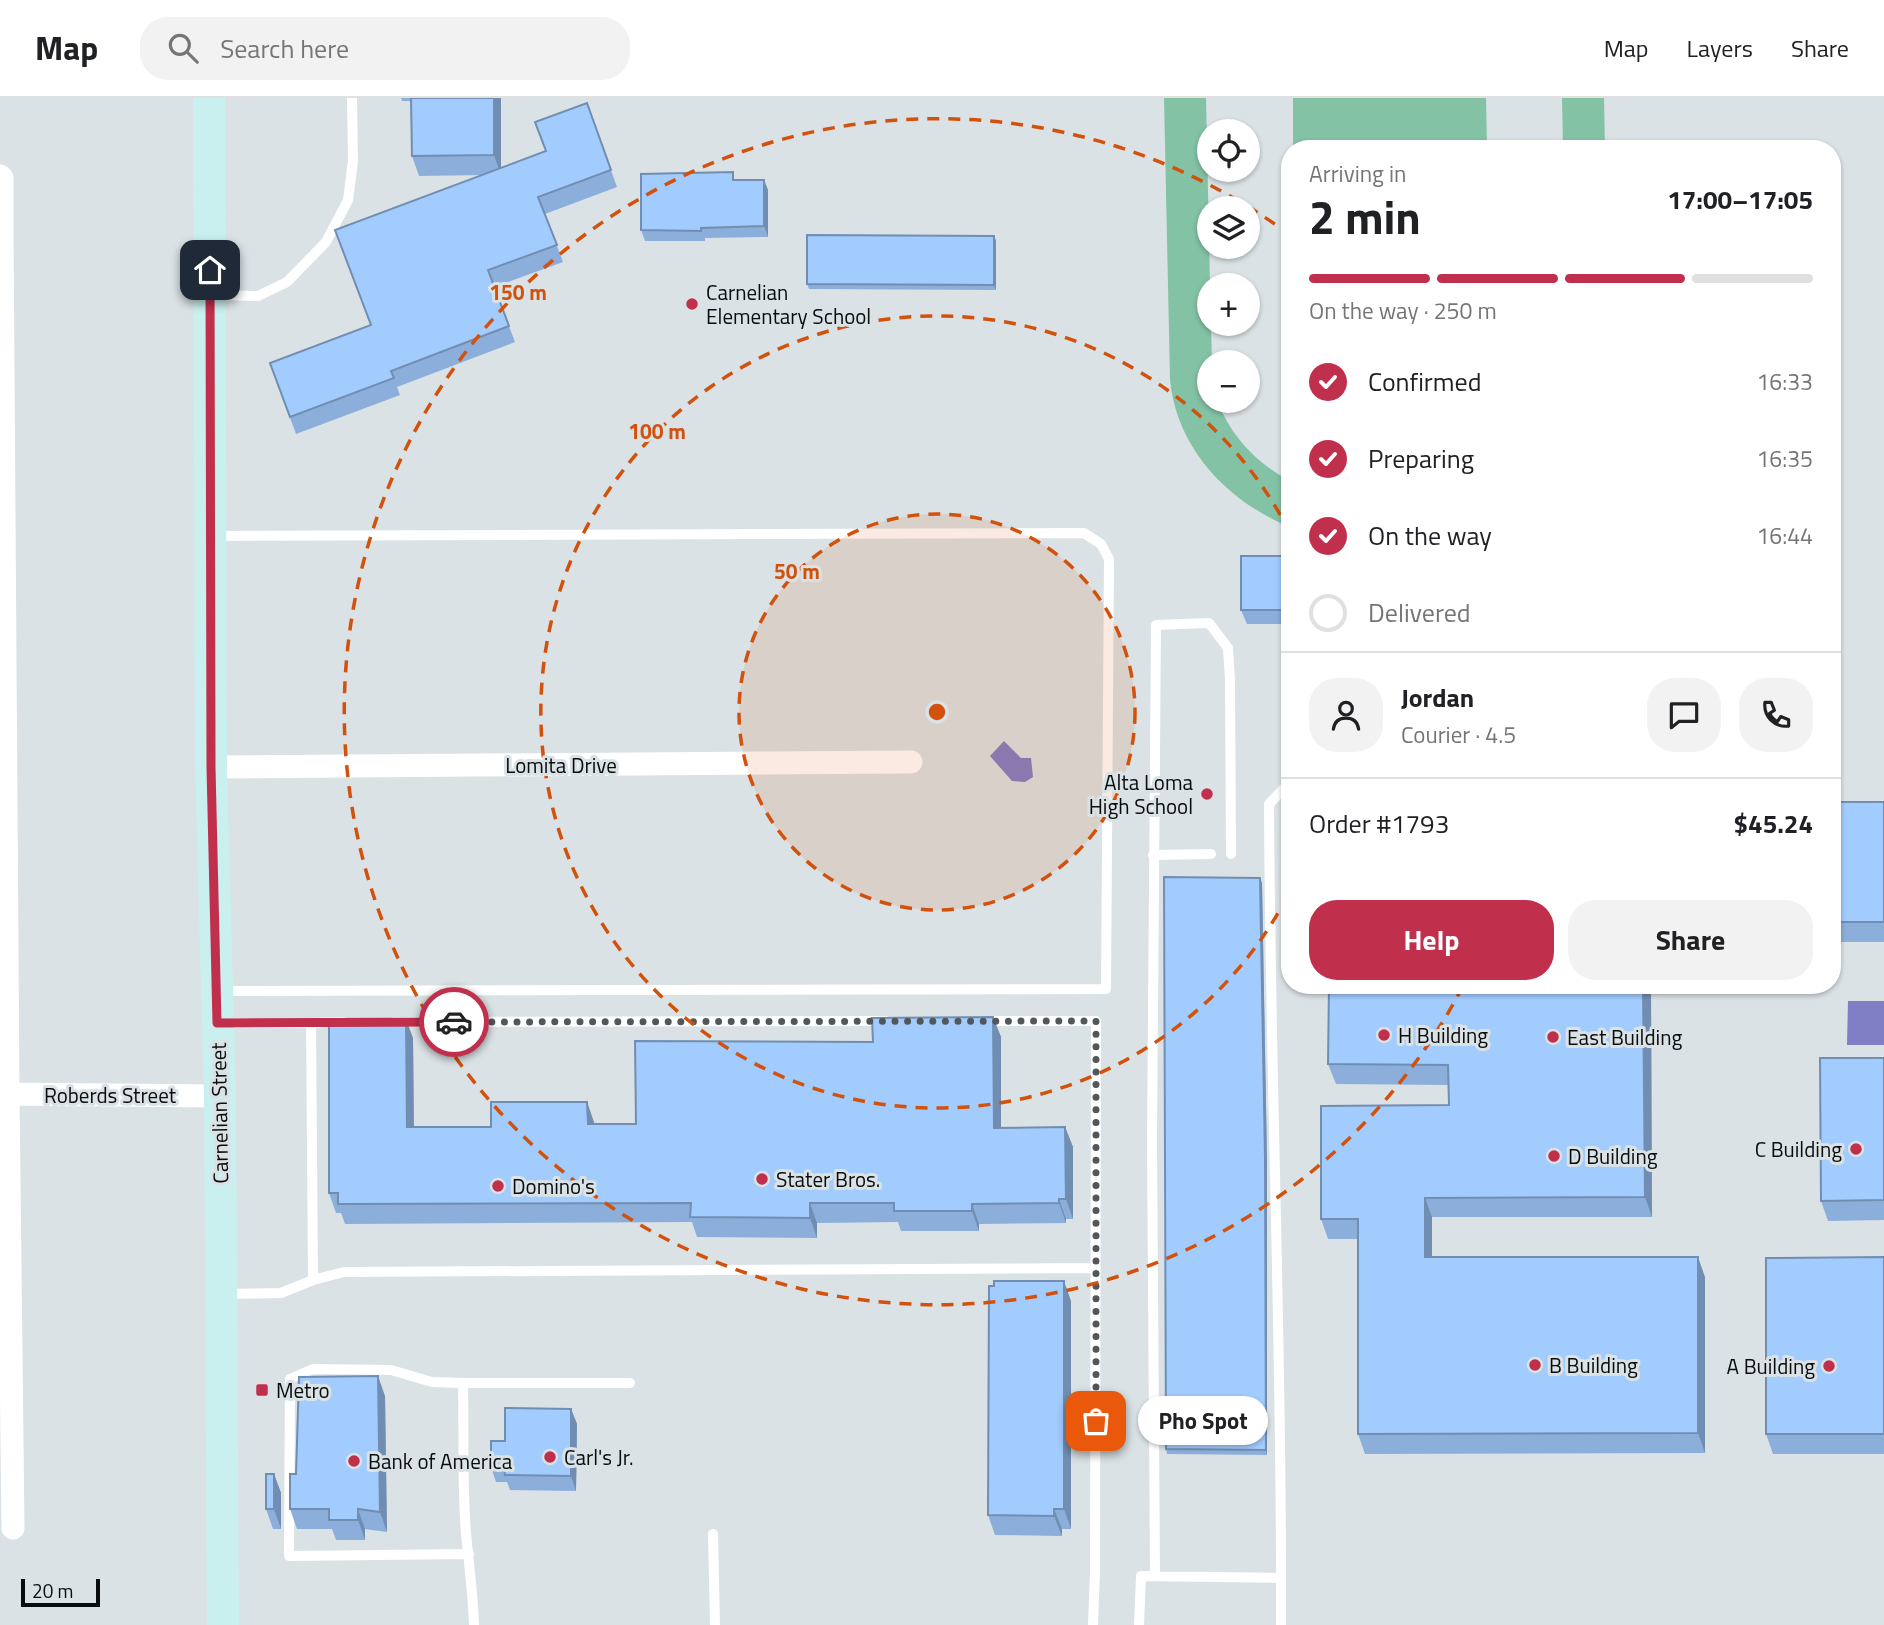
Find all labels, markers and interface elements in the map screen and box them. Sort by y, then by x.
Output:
search box [140,17,630,80]
text: Map [35,23,98,73]
icon: search [164,29,202,67]
text: Search here [220,29,349,68]
text: Map [1604,30,1649,66]
text: Layers [1687,30,1753,66]
text: Share [1791,30,1849,66]
map controls [1197,119,1260,413]
button: locate [1197,119,1260,182]
text: Arriving in [1309,156,1406,191]
text: 17:00–17:05 [1667,180,1813,219]
text: 2 min [1309,182,1421,252]
button: layers [1197,196,1260,259]
pin [180,240,240,300]
icon: home [191,251,229,289]
button: + [1197,273,1260,336]
text: 150 m [489,276,547,308]
place label: Carnelian Elementary School [706,276,871,332]
text: On the way · 250 m [1309,293,1497,328]
marker: Carnelian Elementary School [684,296,700,312]
button: − [1197,350,1260,413]
text: Confirmed [1368,362,1482,401]
icon: check [1309,363,1347,401]
text: 16:33 [1756,364,1813,399]
text: 100 m [628,415,686,447]
text: Preparing [1368,439,1474,478]
icon: check [1309,440,1347,478]
text: 16:35 [1756,441,1813,476]
text: On the way [1368,516,1492,555]
icon: check [1309,517,1347,555]
text: 16:44 [1756,518,1813,553]
text: 50 m [774,555,820,587]
text: Delivered [1368,593,1471,632]
button: person [1309,678,1383,752]
text: Jordan [1401,678,1474,717]
button: chat [1647,678,1721,752]
button: phone [1739,678,1813,752]
centre of rings [925,700,949,724]
text: Courier · 4.5 [1401,717,1516,752]
street label: Lomita Drive [505,749,617,781]
place label: Alta Loma High School [1089,766,1193,822]
marker: Alta Loma High School [1199,786,1215,802]
text: Order #1793 [1309,804,1449,843]
text: $45.24 [1734,804,1813,843]
button: Help [1309,900,1554,980]
button: Share [1568,900,1813,980]
courier [419,987,489,1057]
icon: car [435,1003,473,1041]
place label: H Building [1398,1019,1488,1051]
place label: East Building [1567,1021,1682,1053]
marker: H Building [1376,1027,1392,1043]
marker: East Building [1545,1029,1561,1045]
street label: Carnelian Street [202,1042,236,1184]
street label: Roberds Street [44,1079,177,1111]
place label: C Building [1755,1133,1842,1165]
place label: D Building [1568,1140,1658,1172]
marker: C Building [1848,1141,1864,1157]
marker: D Building [1546,1148,1562,1164]
place label: Stater Bros. [776,1163,880,1195]
place label: Domino's [512,1170,595,1202]
marker: Stater Bros. [754,1171,770,1187]
marker: Domino's [490,1178,506,1194]
place label: B Building [1549,1349,1638,1381]
place label: A Building [1727,1350,1815,1382]
marker: B Building [1527,1357,1543,1373]
marker: A Building [1821,1358,1837,1374]
place label: Metro [276,1374,330,1406]
marker: Metro [254,1382,270,1398]
pin [1066,1391,1126,1451]
callout: Pho Spot [1138,1396,1268,1446]
icon: bag [1077,1402,1115,1440]
text: Pho Spot [1158,1403,1248,1438]
place label: Carl's Jr. [564,1441,633,1473]
place label: Bank of America [368,1445,513,1477]
marker: Carl's Jr. [542,1449,558,1465]
marker: Bank of America [346,1453,362,1469]
scale bar [21,1576,100,1608]
text: 20 m [32,1576,73,1605]

